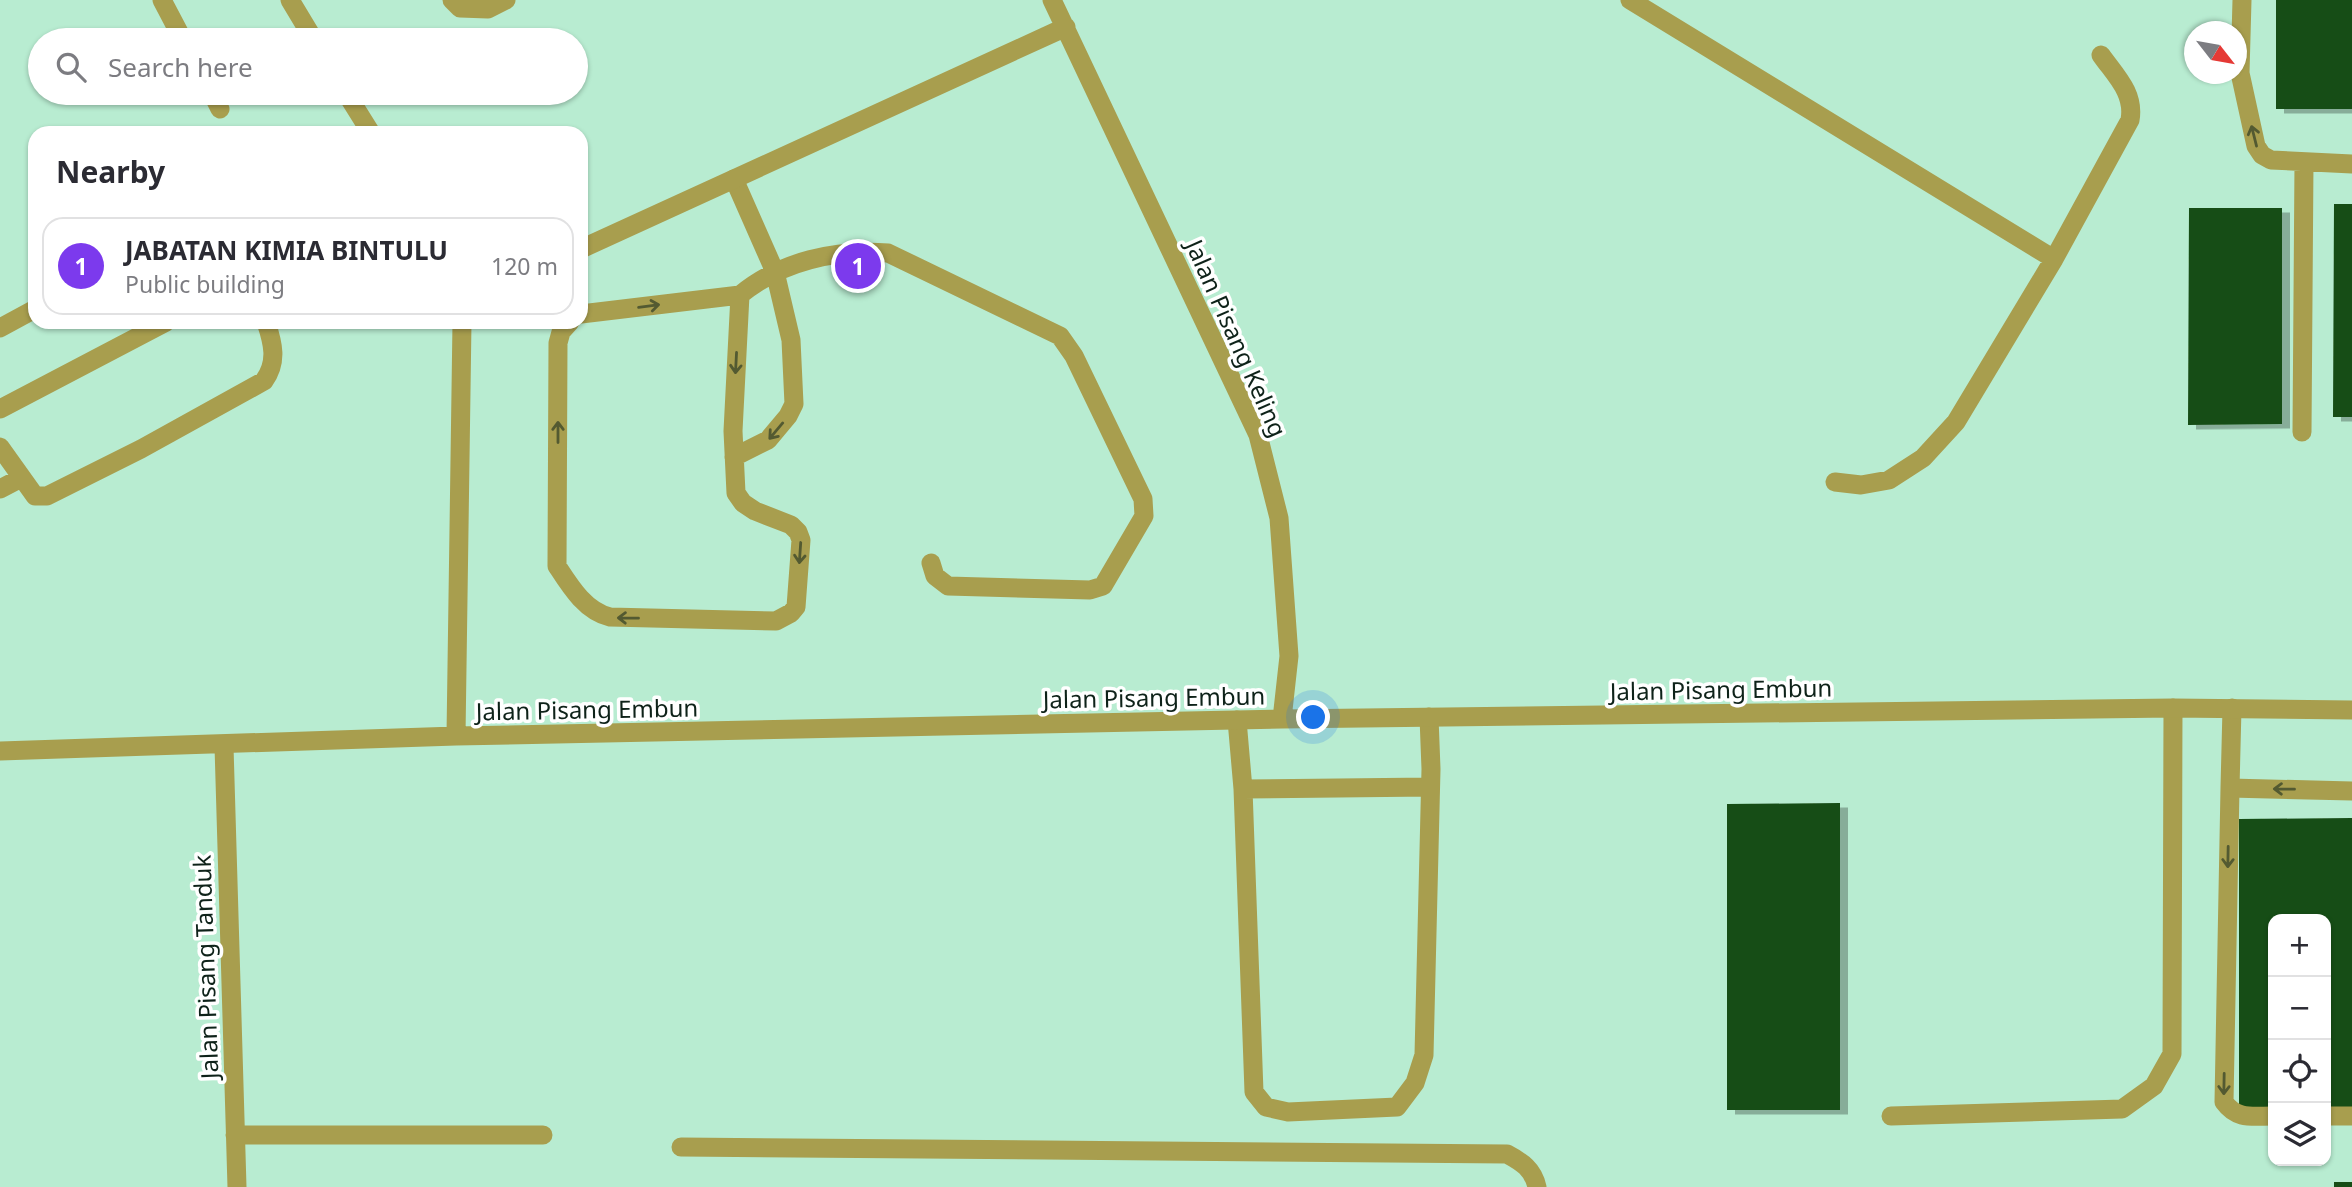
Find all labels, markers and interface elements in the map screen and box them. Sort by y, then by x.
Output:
north arrow [2184,21,2247,84]
search box [28,28,588,105]
icon: search [52,48,90,86]
text: Search here [108,49,253,85]
one-way arrow [2247,125,2260,148]
text: Nearby [56,151,165,192]
text: JABATAN KIMIA BINTULU [125,232,448,268]
street label: Jalan Pisang Keling [1178,232,1295,442]
pin: 1 [835,240,881,292]
text: 1 [74,250,88,282]
text: 120 m [491,250,558,282]
text: Public building [125,268,285,300]
one-way arrow [637,299,660,312]
one-way arrow [730,351,743,374]
one-way arrow [551,421,564,444]
one-way arrow [768,422,784,440]
one-way arrow [793,541,806,564]
one-way arrow [616,611,639,625]
street label: Jalan Pisang Embun [1607,671,1833,707]
street label: Jalan Pisang Embun [1040,679,1266,715]
street label: Jalan Pisang Embun [473,691,699,727]
your location [1296,700,1330,734]
one-way arrow [2273,783,2296,796]
one-way arrow [2222,845,2235,868]
street label: Jalan Pisang Tanduk [185,854,225,1082]
map controls [2268,914,2331,1166]
button: + [2268,914,2331,977]
button: − [2268,977,2331,1040]
button: locate [2268,1040,2331,1103]
one-way arrow [2217,1072,2231,1095]
button: layers [2268,1103,2331,1166]

